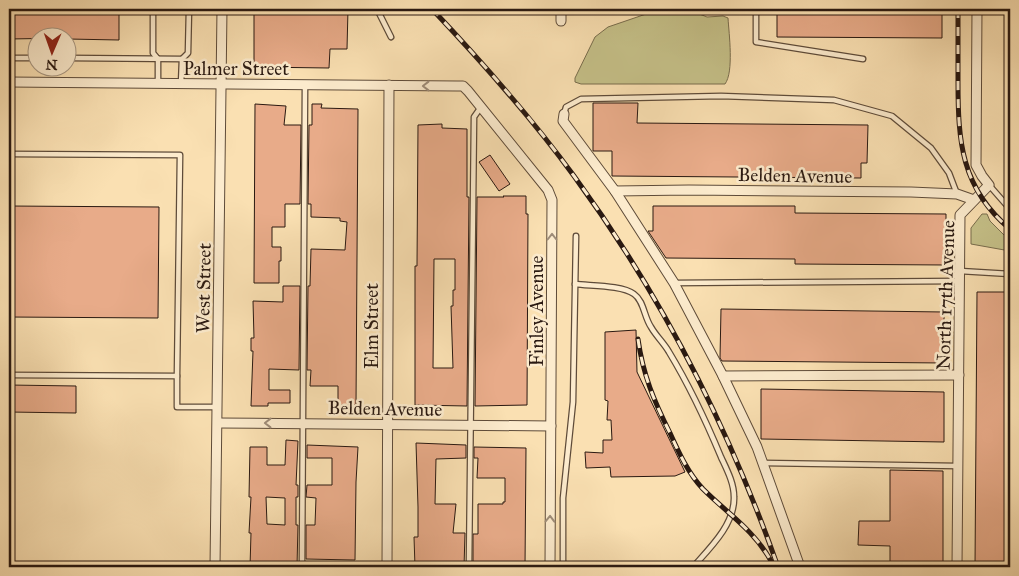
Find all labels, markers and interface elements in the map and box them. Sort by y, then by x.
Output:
north arrow [28,28,78,78]
text: N [45,56,58,73]
street label: Palmer Street [183,57,289,80]
one-way arrow [421,80,429,91]
street label: Belden Avenue [738,163,852,188]
street label: North 17th Avenue [931,220,960,370]
one-way arrow [547,233,557,240]
street label: West Street [191,242,216,333]
street label: Finley Avenue [525,255,548,366]
street label: Elm Street [360,283,383,369]
street label: Belden Avenue [328,396,442,421]
one-way arrow [264,418,272,428]
one-way arrow [545,514,555,522]

